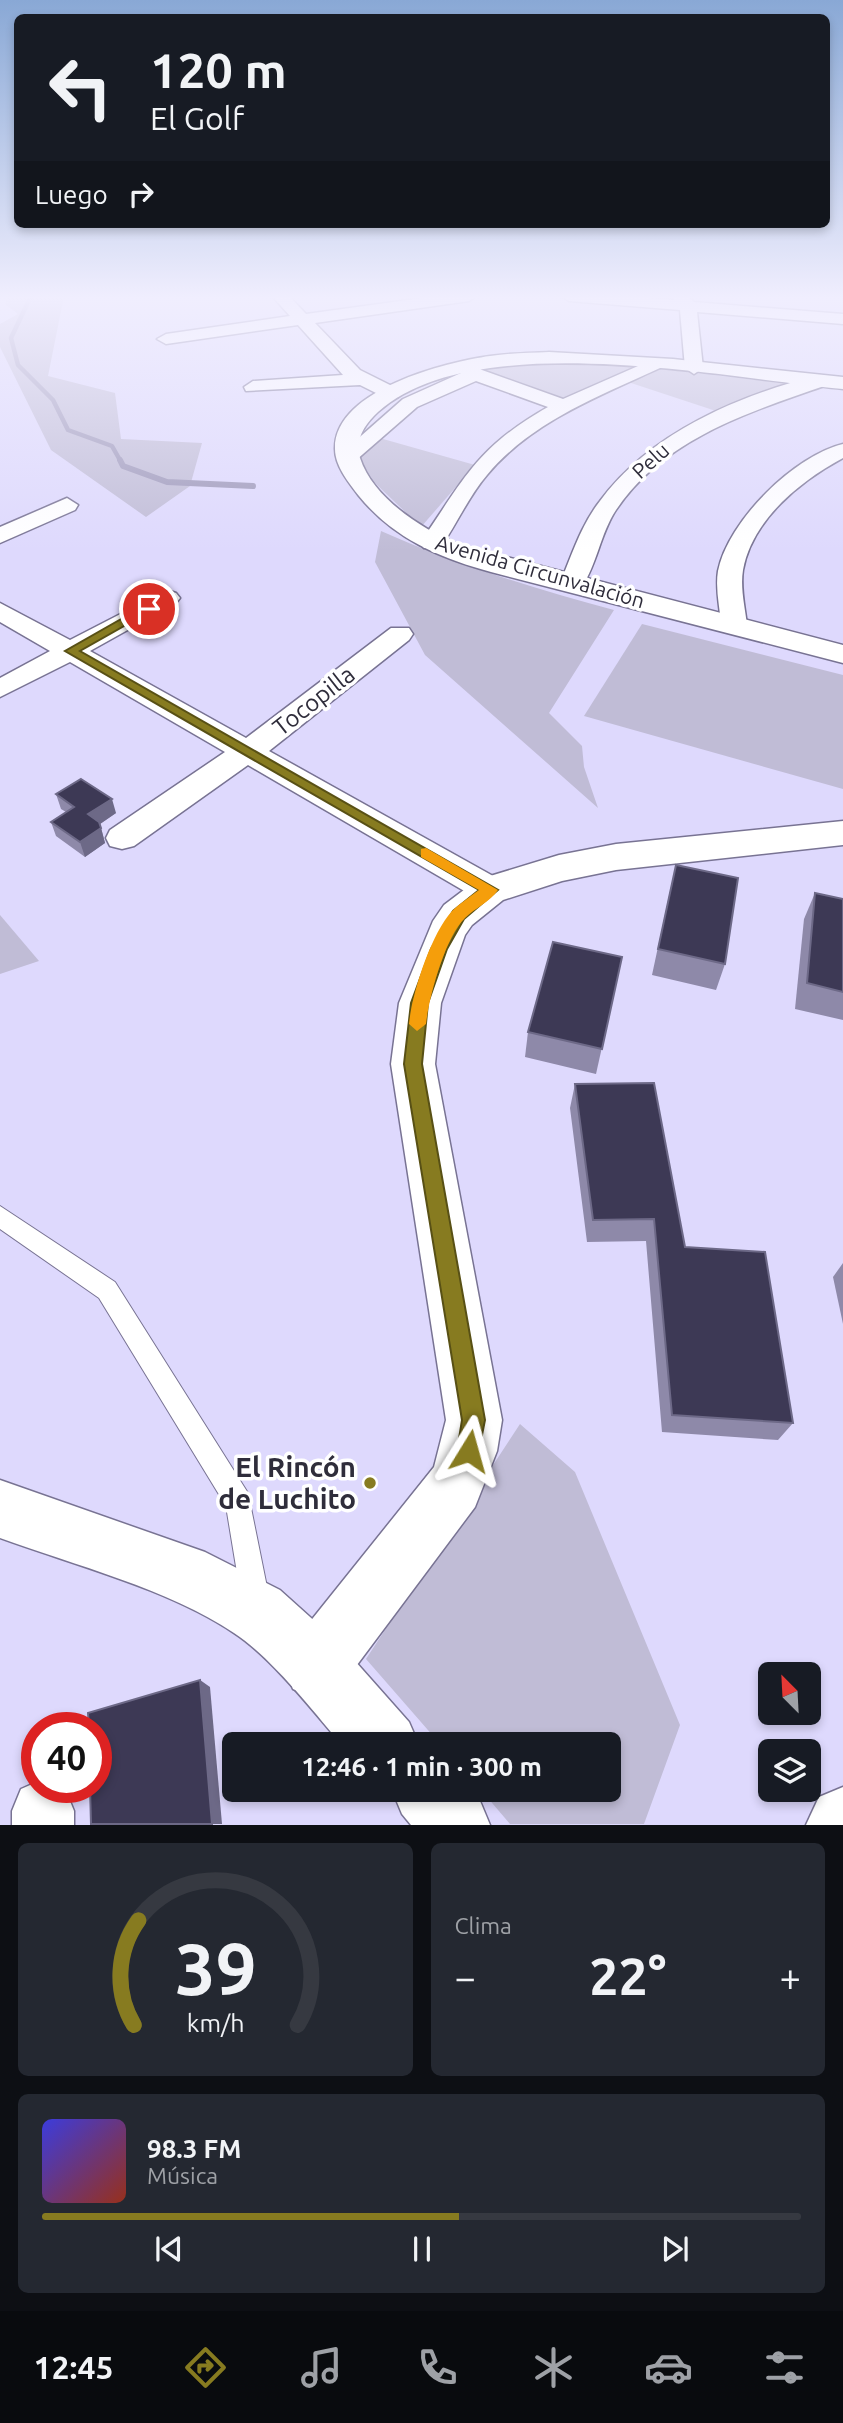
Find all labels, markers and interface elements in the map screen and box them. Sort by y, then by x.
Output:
icon: left [35,42,126,133]
text: 120 m [150,42,287,97]
text: El Golf [150,100,244,136]
icon: right [122,175,160,213]
text: Luego [35,180,108,209]
street label: Pelu [627,438,674,483]
street label: Avenida Circunvalación [433,530,648,612]
pin [119,579,179,639]
icon: arrive [130,590,168,628]
street label: Tocopilla [267,660,360,741]
position arrow [432,1414,506,1488]
place label: El Rincón de Luchito [218,1451,356,1514]
marker: El Rincón de Luchito [362,1475,378,1491]
north arrow [758,1662,821,1726]
map controls [758,1662,821,1802]
speed limit sign: 40 [21,1712,112,1803]
button: layers [758,1739,821,1802]
text: 12:46 · 1 min · 300 m [301,1752,542,1781]
text: Clima [455,1913,512,1938]
text: 39 [174,1928,256,2010]
text: 22° [589,1947,666,2005]
text: − [455,1956,476,1998]
text: + [780,1956,801,1998]
text: km/h [186,2009,244,2037]
text: 98.3 FM [147,2134,241,2163]
text: Música [147,2163,218,2188]
icon: previous [150,2230,188,2268]
icon: pause [403,2230,441,2268]
icon: next [656,2230,694,2268]
icon: directions [181,2343,230,2392]
icon: music [297,2343,346,2392]
icon: phone [413,2343,462,2392]
icon: climate [529,2343,578,2392]
icon: car [644,2343,693,2392]
icon: filters [760,2343,809,2392]
text: 12:45 [33,2349,114,2385]

